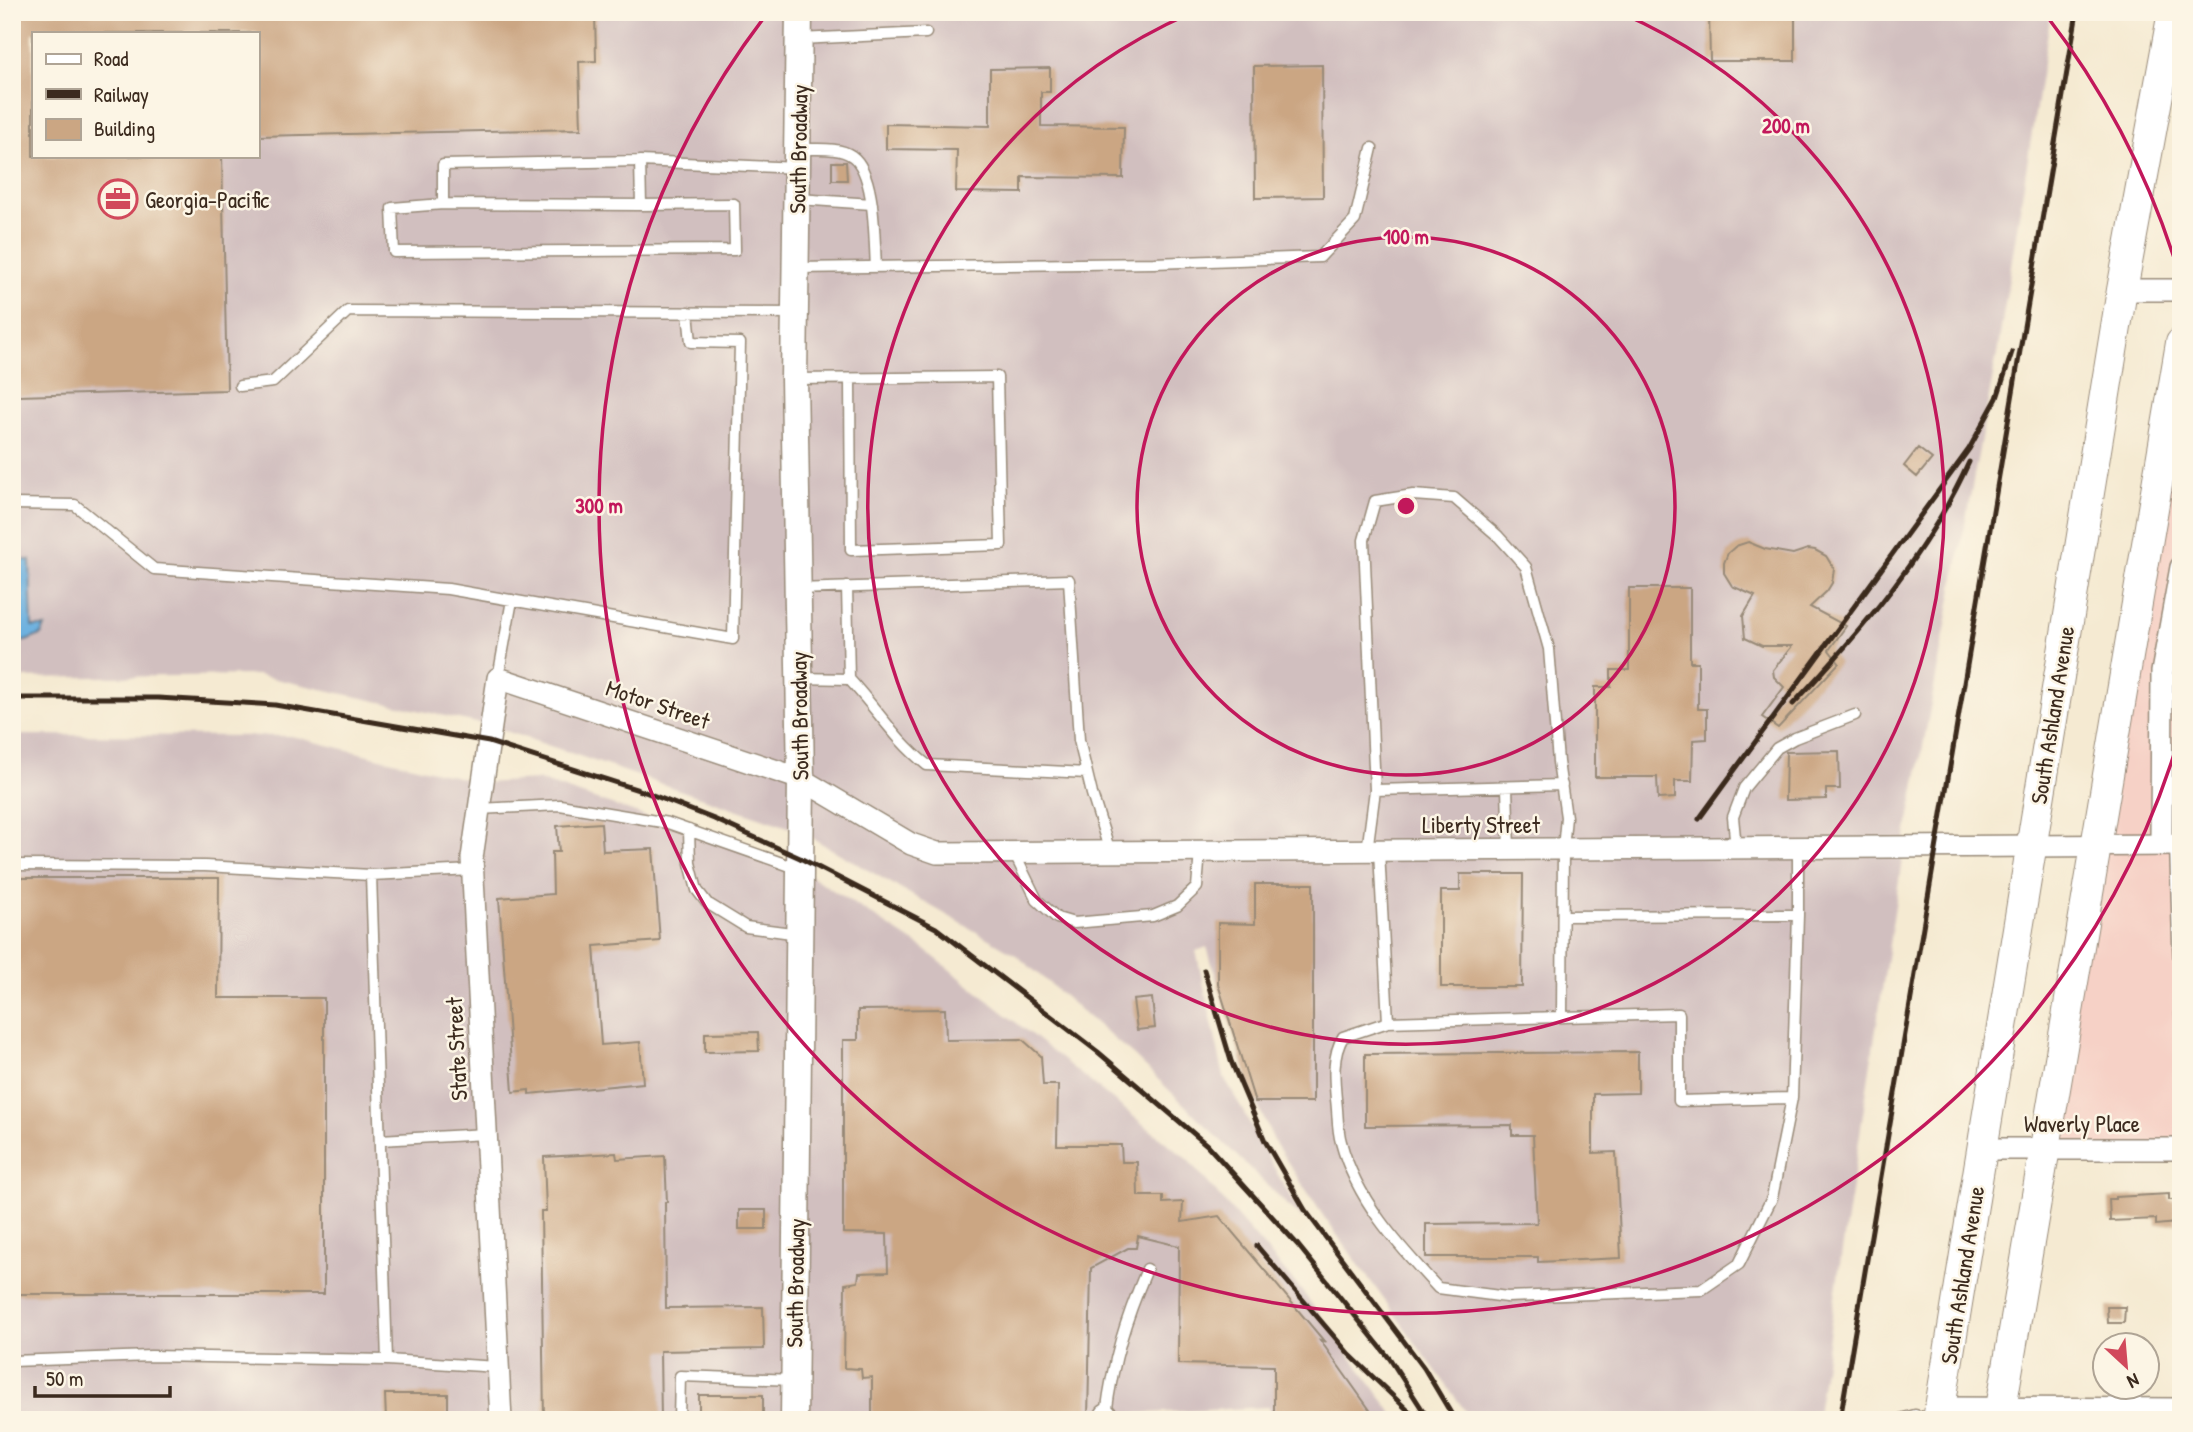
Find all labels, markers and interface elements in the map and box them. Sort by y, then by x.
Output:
legend [32,32,259,158]
text: Road [94,44,128,73]
text: Railway [94,80,149,109]
street label: South Broadway [781,84,815,214]
text: 200 m [1762,111,1810,140]
text: Building [94,114,155,143]
office icon: Georgia-Pacific [97,178,139,220]
place label: Georgia-Pacific [145,184,269,215]
text: 100 m [1383,222,1429,251]
text: 300 m [575,491,623,520]
centre of rings [1394,494,1418,518]
street label: South Ashland Avenue [2023,624,2081,806]
street label: South Broadway [782,651,816,781]
street label: Motor Street [602,672,715,737]
street label: Liberty Street [1422,809,1541,840]
street label: State Street [438,995,474,1101]
street label: Waverly Place [2024,1108,2140,1139]
street label: South Ashland Avenue [1933,1184,1991,1366]
street label: South Broadway [778,1218,812,1348]
north arrow [2092,1330,2162,1400]
scale bar [35,1355,170,1399]
text: 50 m [46,1364,83,1393]
text: N [2123,1367,2144,1395]

